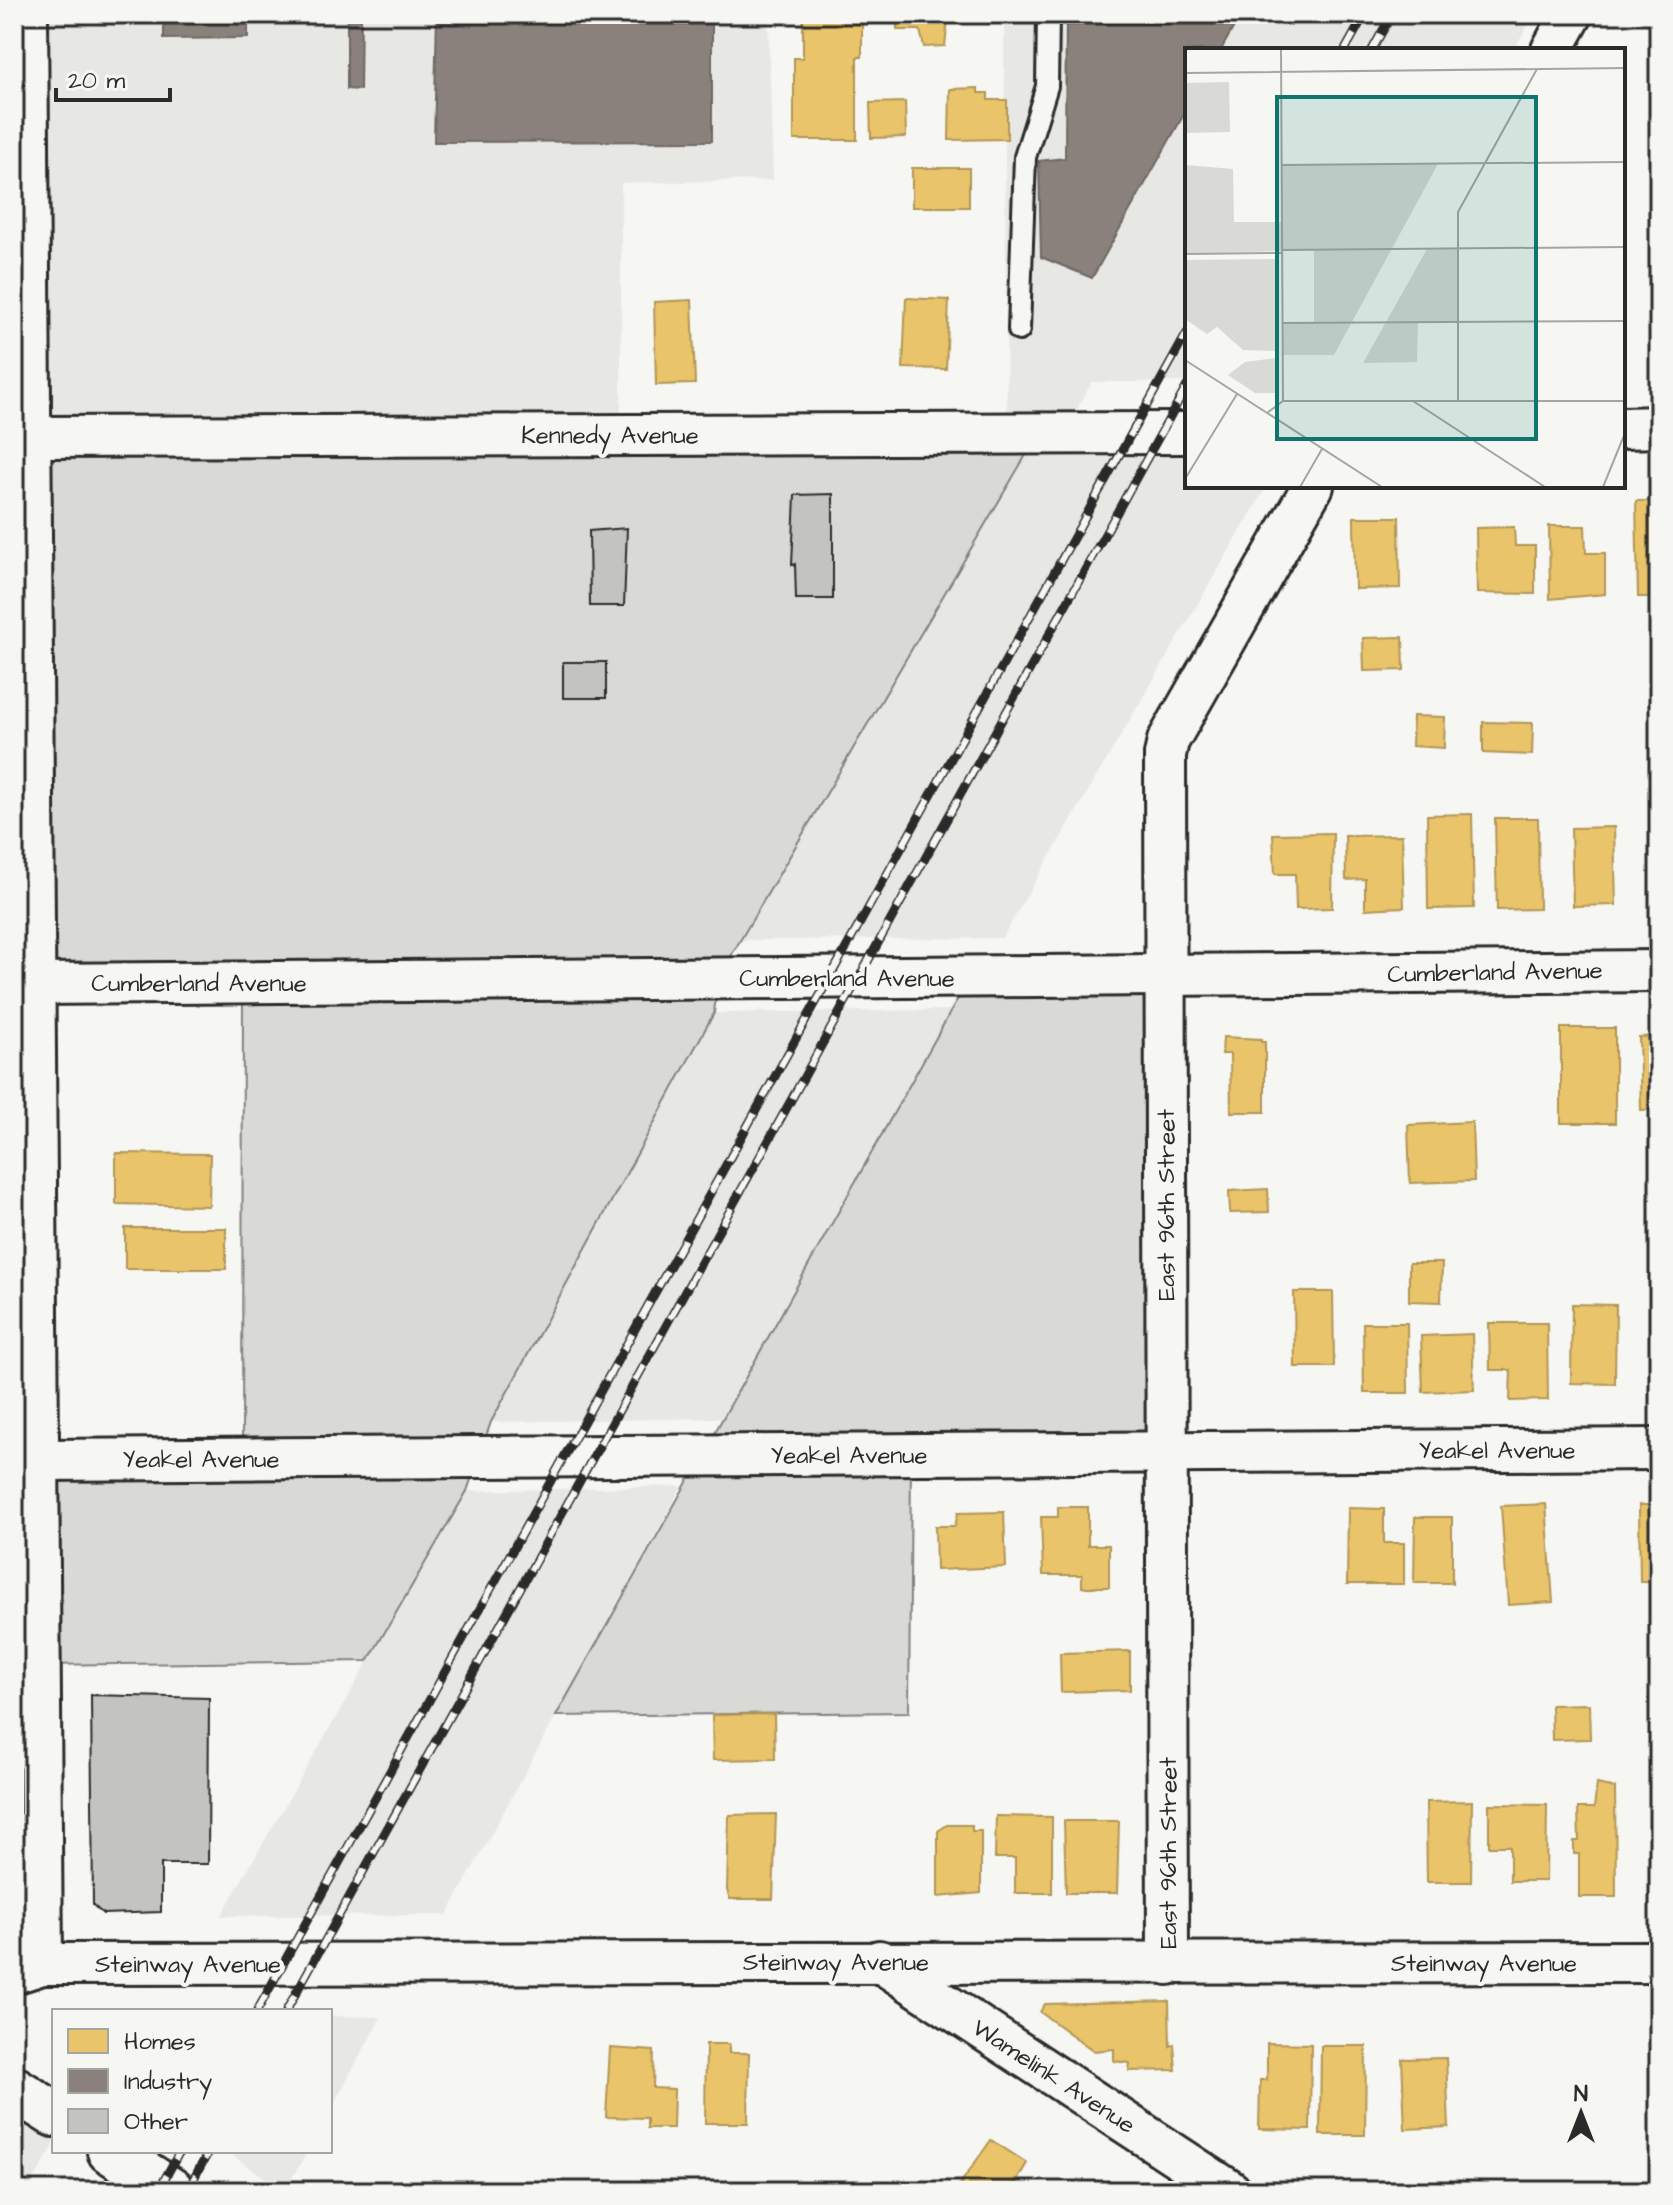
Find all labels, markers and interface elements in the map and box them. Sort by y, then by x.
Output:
inset map [1185,48,1625,488]
scale bar [56,52,170,102]
text: 20 m [68,64,125,98]
street label: Kennedy Avenue [521,419,699,454]
street label: Cumberland Avenue [1387,954,1603,992]
street label: Cumberland Avenue [739,962,955,996]
street label: Cumberland Avenue [91,967,307,1001]
street label: East 96th Street [1150,1109,1184,1301]
street label: Yeakel Avenue [1418,1434,1576,1468]
street label: Yeakel Avenue [770,1439,928,1473]
street label: Yeakel Avenue [122,1443,280,1477]
street label: East 96th Street [1152,1757,1186,1949]
street label: Steinway Avenue [743,1946,929,1981]
street label: Steinway Avenue [1391,1947,1577,1982]
street label: Steinway Avenue [95,1948,281,1983]
legend [52,2009,332,2153]
street label: Wamelink Avenue [965,2011,1142,2142]
text: Homes [124,2025,196,2059]
text: Industry [124,2065,212,2100]
north arrow [1541,2073,1621,2153]
text: N [1574,2079,1588,2110]
text: Other [124,2105,188,2139]

